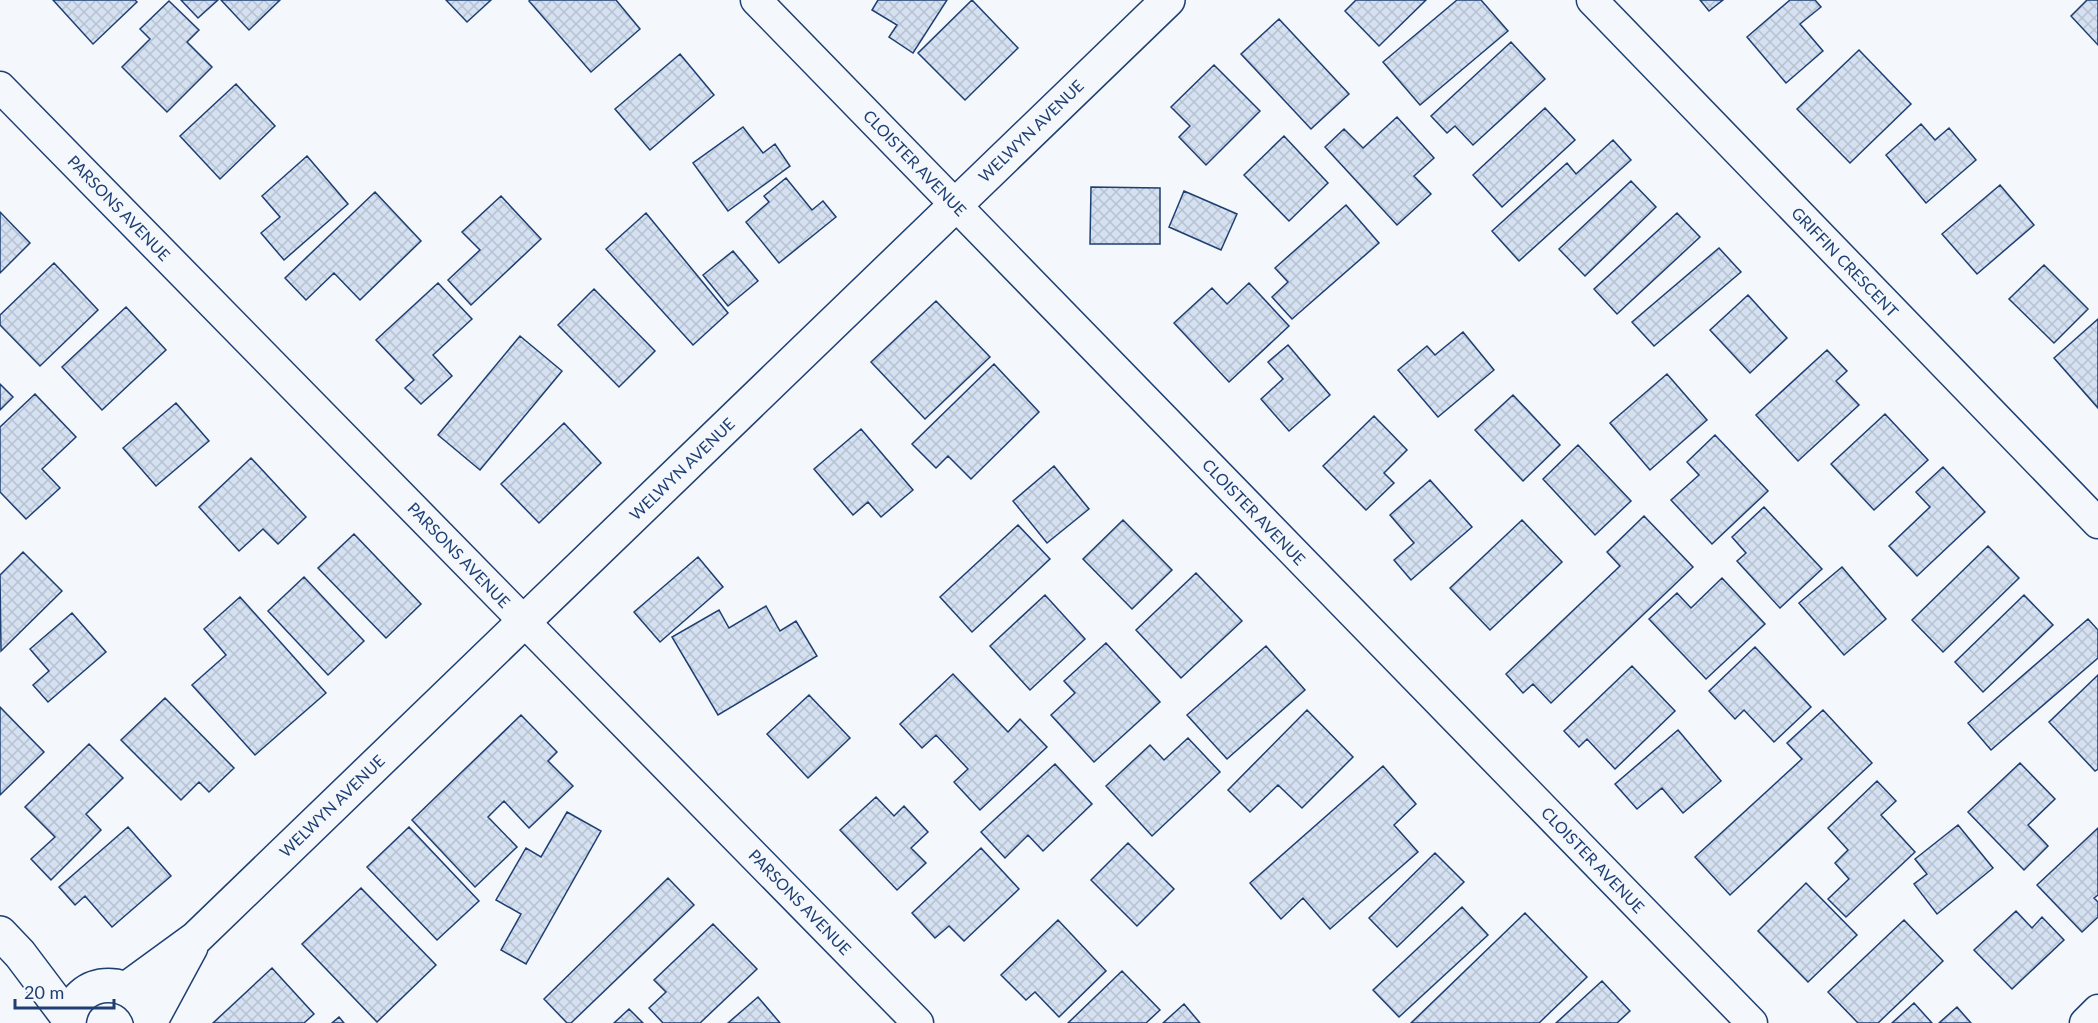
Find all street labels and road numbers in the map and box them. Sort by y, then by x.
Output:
street label: WELWYN AVENUE [974,76,1087,186]
street label: CLOISTER AVENUE [860,106,971,220]
street label: PARSONS AVENUE [64,151,174,264]
street label: GRIFFIN CRESCENT [1788,203,1903,321]
street label: WELWYN AVENUE [625,414,738,524]
street label: CLOISTER AVENUE [1199,455,1310,569]
street label: PARSONS AVENUE [404,498,514,611]
street label: WELWYN AVENUE [275,751,388,861]
street label: CLOISTER AVENUE [1538,803,1649,917]
street label: PARSONS AVENUE [745,845,855,958]

